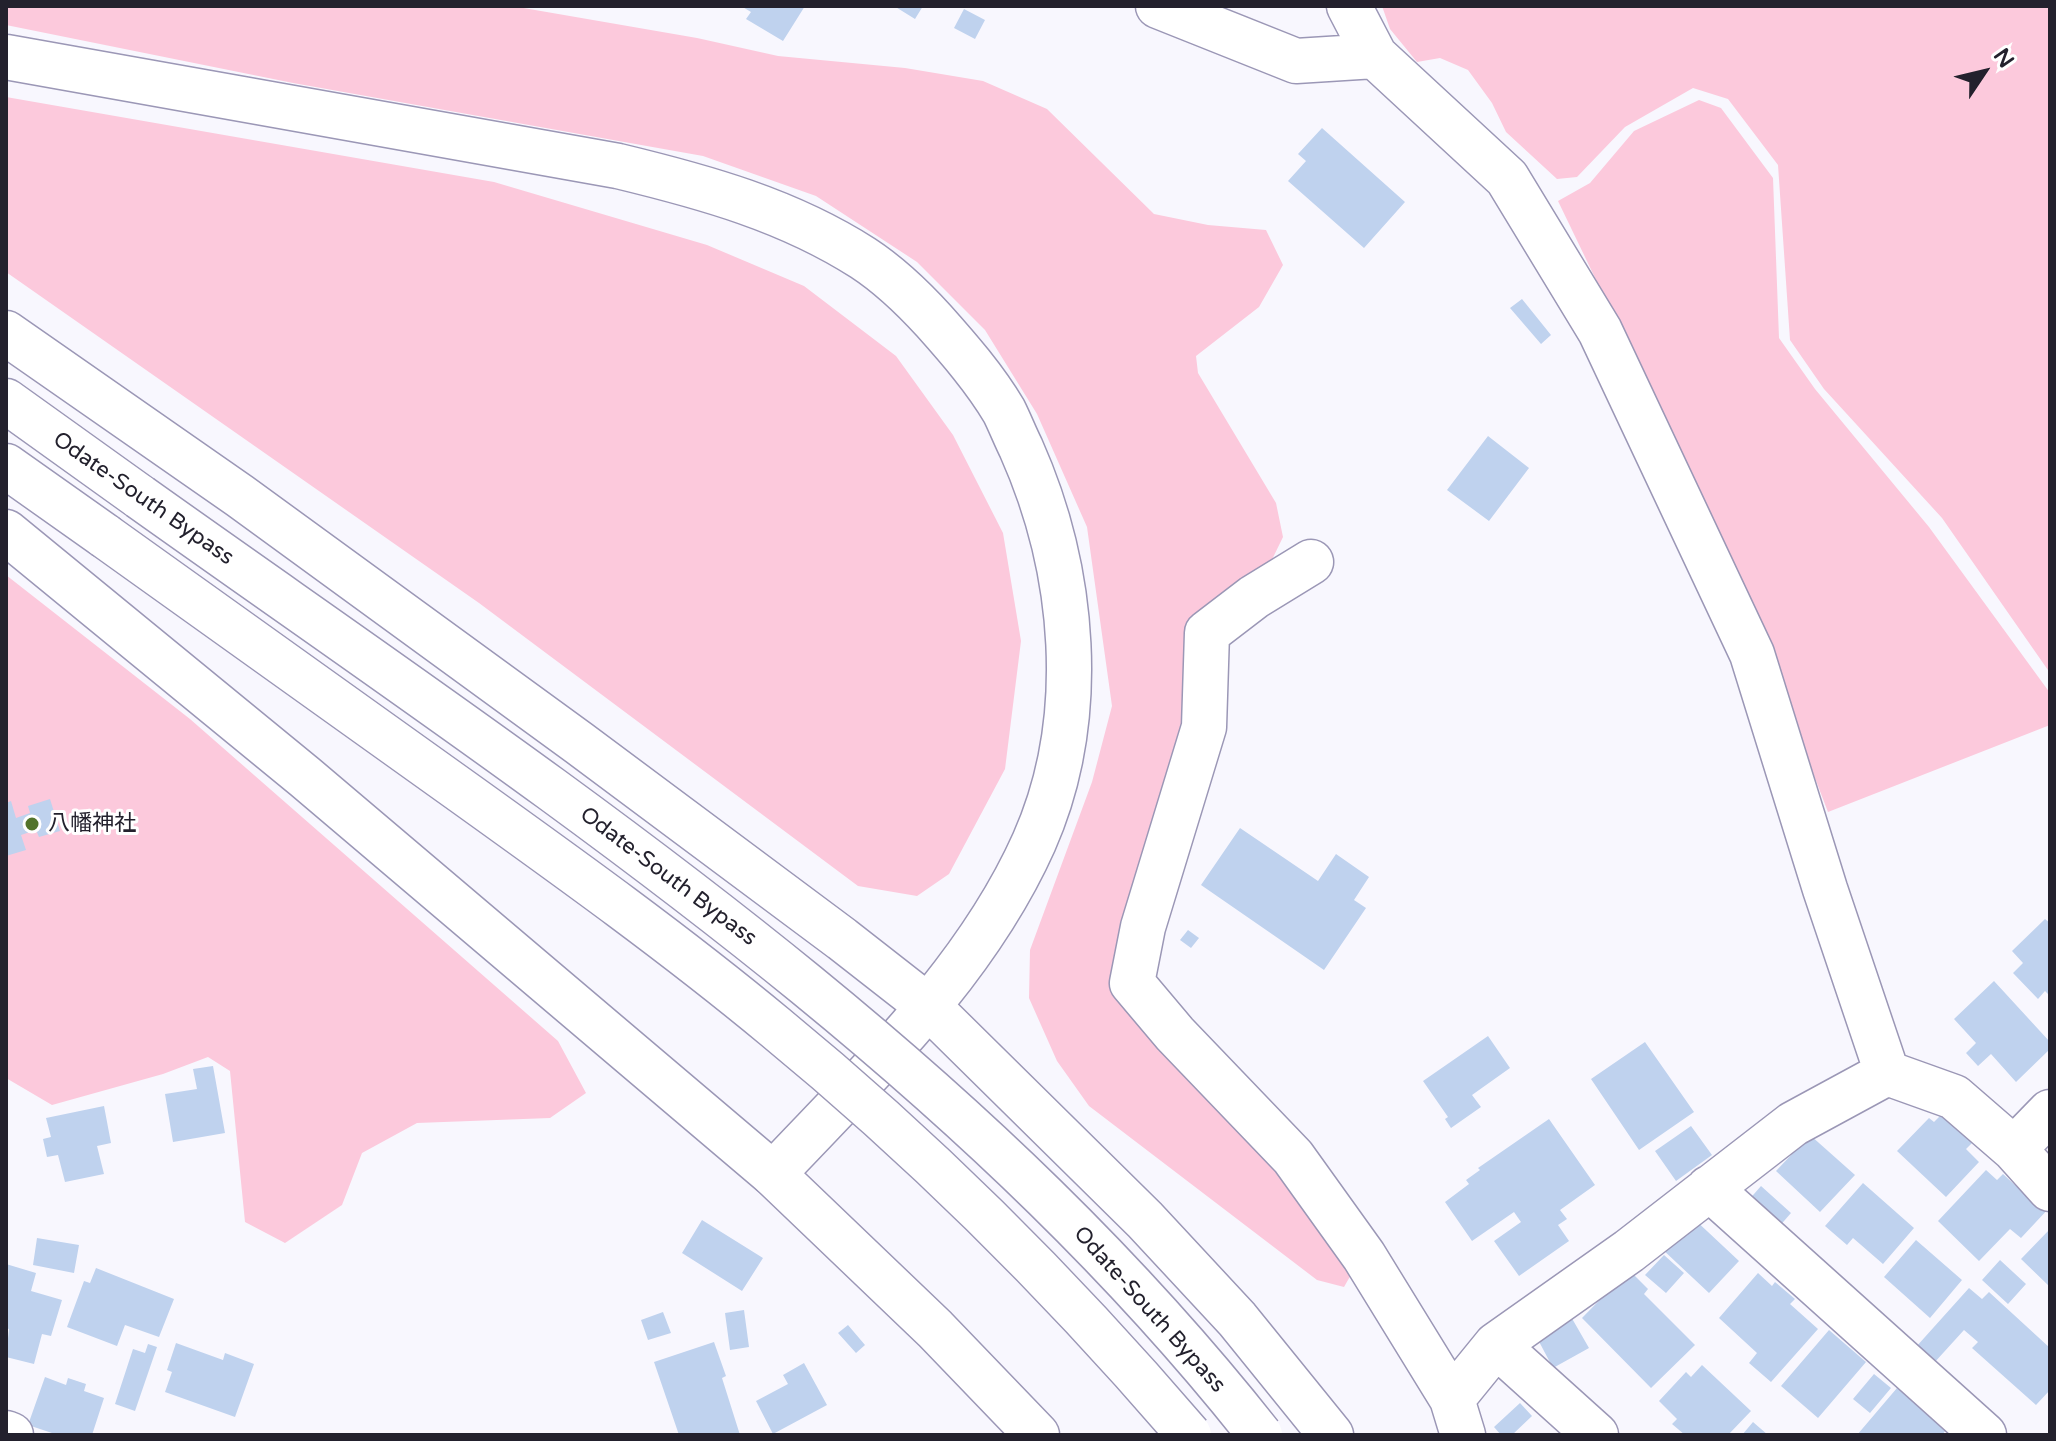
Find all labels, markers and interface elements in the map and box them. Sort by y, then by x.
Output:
north arrow [1944,32,2024,112]
text: N [1988,44,2019,73]
street label: Odate-South Bypass [48,427,238,571]
street label: Odate-South Bypass [574,802,762,952]
place label: 八幡神社 [48,811,136,837]
marker: 八幡神社 [23,815,41,833]
street label: Odate-South Bypass [1067,1221,1231,1399]

